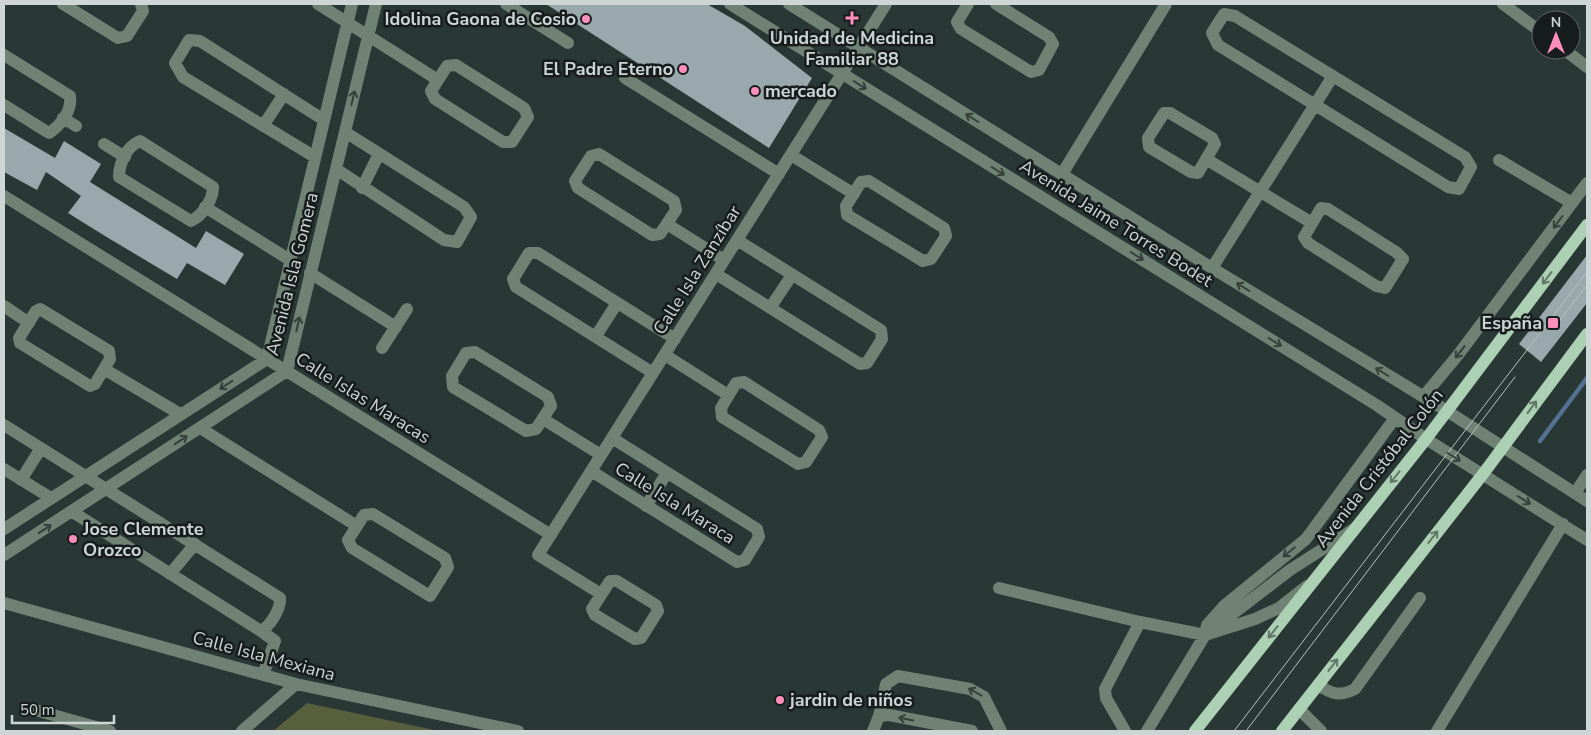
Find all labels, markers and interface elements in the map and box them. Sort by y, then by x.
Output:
place label: Idolina Gaona de Cosio [384,7,576,31]
north arrow [1531,10,1581,60]
marker: Unidad de Medicina Familiar 88 [845,11,859,25]
marker: Idolina Gaona de Cosio [580,13,592,25]
text: N [1551,13,1561,32]
place label: Unidad de Medicina Familiar 88 [770,26,934,71]
place label: El Padre Eterno [543,57,673,81]
marker: El Padre Eterno [677,63,689,75]
place label: mercado [765,79,837,103]
one-way arrow [853,81,867,91]
marker: mercado [749,85,761,97]
one-way arrow [349,91,358,107]
one-way arrow [965,112,979,122]
street label: Avenida Jaime Torres Bodet [1015,154,1218,293]
one-way arrow [991,166,1005,176]
street label: Avenida Isla Gomera [260,190,324,358]
street label: Calle Isla Zanzíbar [648,200,747,339]
one-way arrow [1553,215,1563,229]
one-way arrow [1129,252,1143,262]
one-way arrow [1542,271,1553,284]
one-way arrow [1237,282,1251,292]
place label: España [1482,311,1542,335]
one-way arrow [294,316,303,332]
marker: España [1546,316,1560,330]
one-way arrow [1267,337,1281,347]
one-way arrow [1455,345,1466,358]
street label: Calle Islas Maracas [291,347,435,449]
one-way arrow [1375,367,1389,377]
one-way arrow [219,380,233,390]
street label: Avenida Cristóbal Colón [1310,384,1448,552]
one-way arrow [1527,400,1537,414]
one-way arrow [174,435,188,445]
one-way arrow [1447,452,1461,462]
street label: Calle Isla Maraca [610,456,740,550]
one-way arrow [1390,470,1401,483]
one-way arrow [1517,496,1531,506]
place label: Jose Clemente Orozco [82,517,204,562]
one-way arrow [37,523,51,533]
one-way arrow [1428,531,1439,544]
marker: Jose Clemente Orozco [67,533,79,545]
one-way arrow [1283,546,1296,557]
street label: Calle Isla Mexiana [190,625,338,687]
one-way arrow [1267,625,1278,638]
one-way arrow [1328,658,1338,672]
one-way arrow [967,687,982,697]
place label: jardin de niños [789,688,913,712]
scale bar [12,692,115,724]
marker: jardin de niños [774,694,786,706]
text: 50 m [20,700,55,720]
one-way arrow [899,713,915,723]

